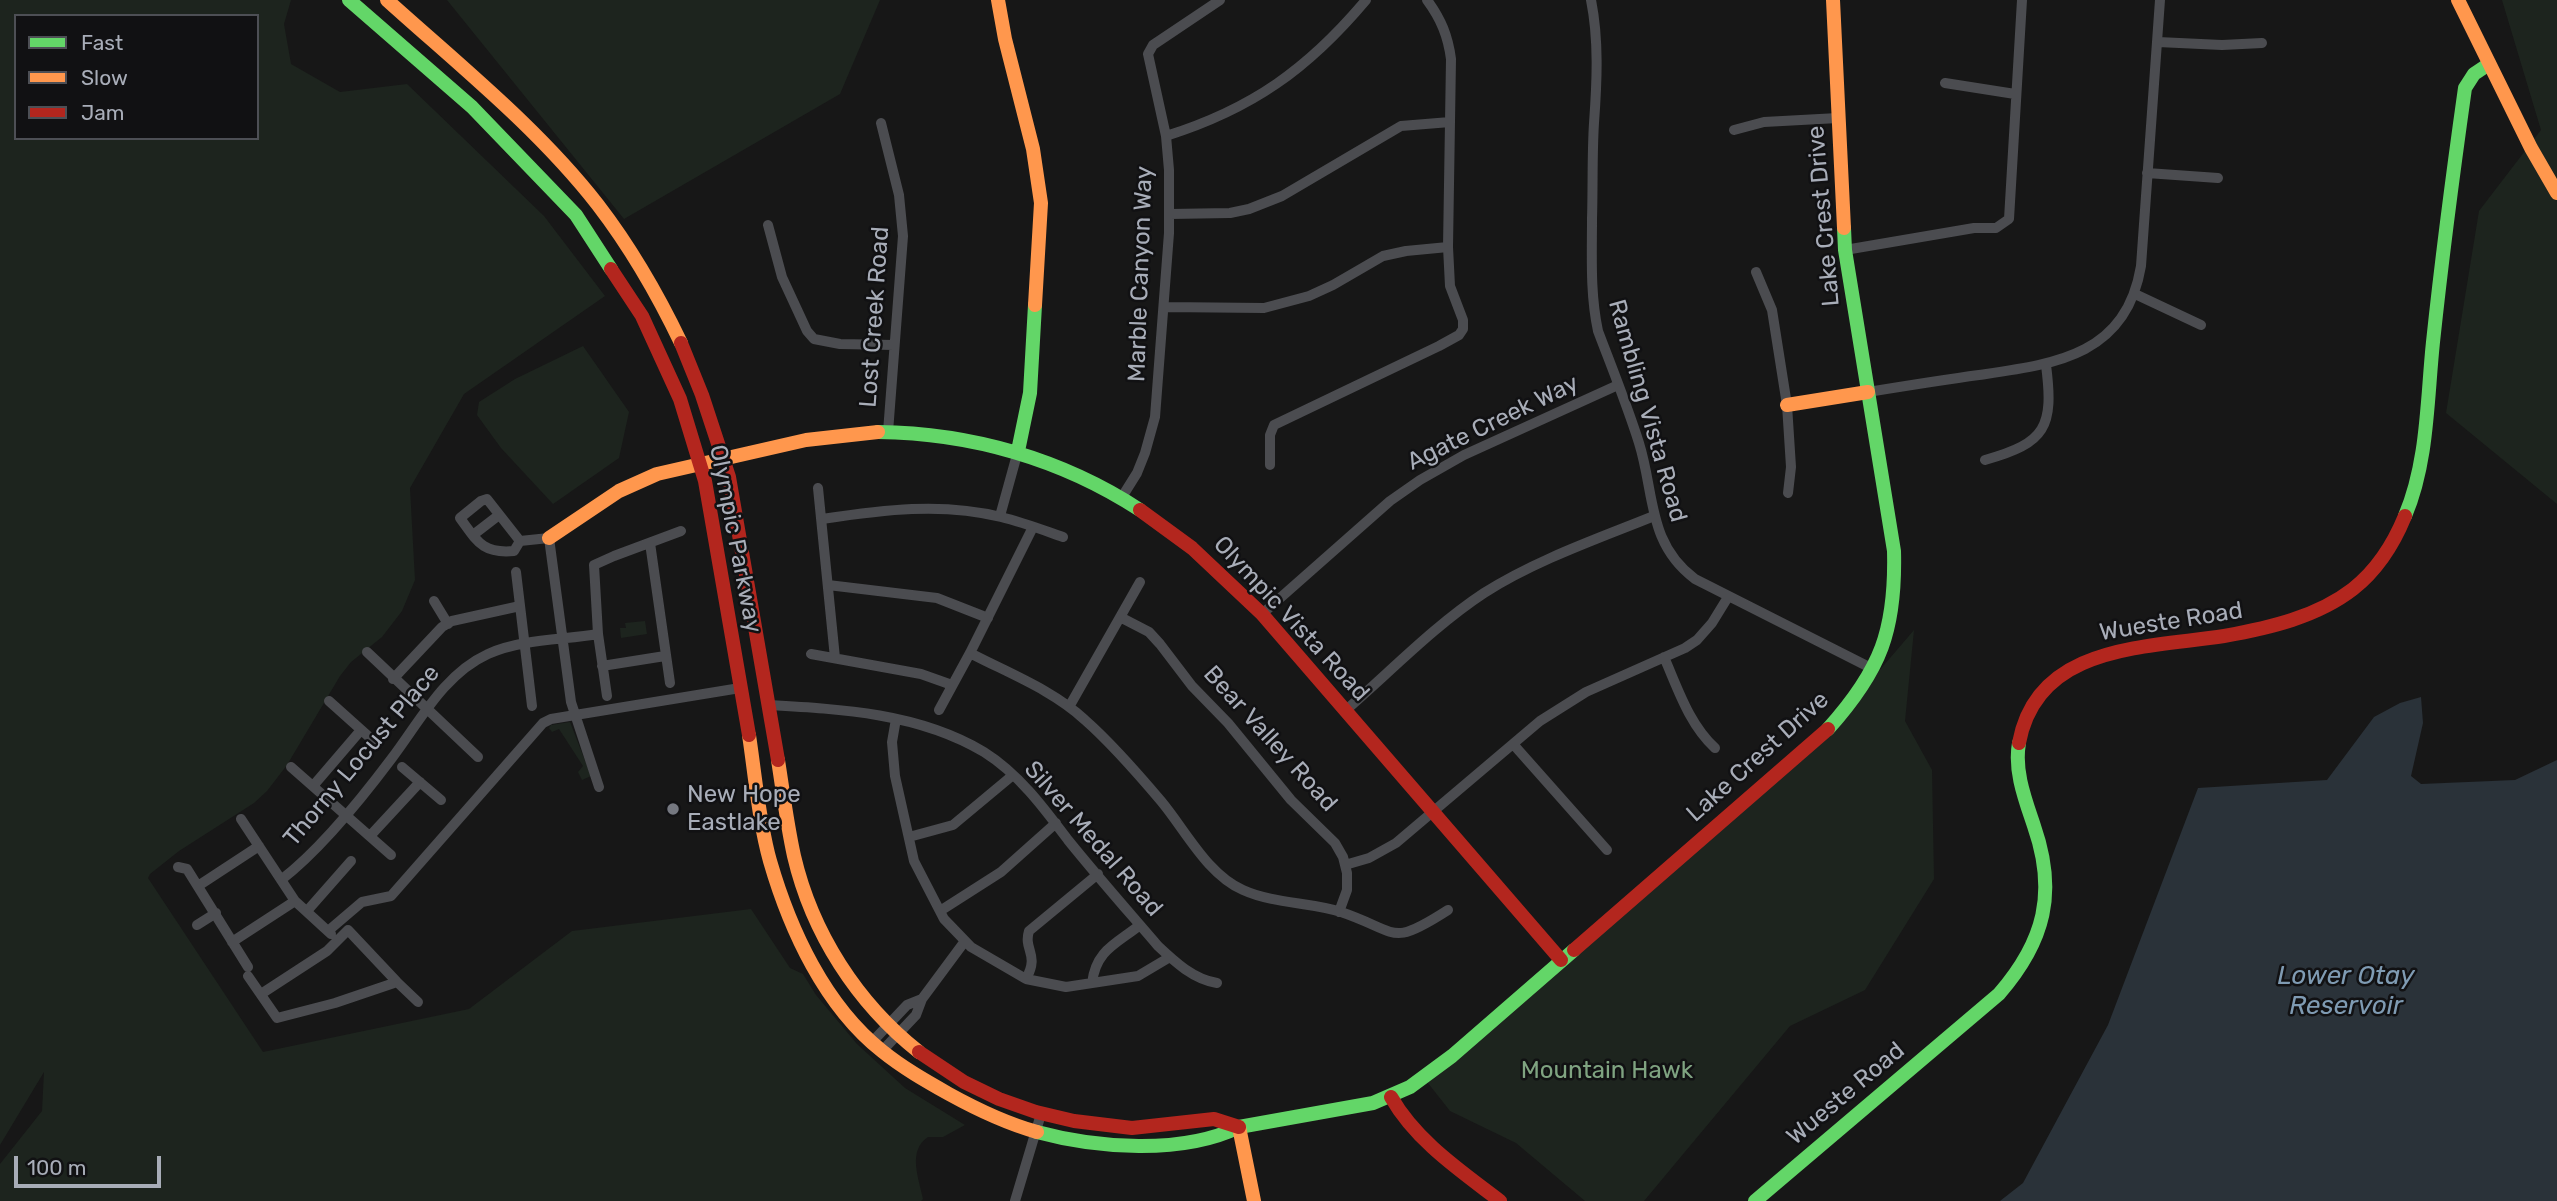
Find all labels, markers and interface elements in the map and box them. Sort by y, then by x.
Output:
legend [14,14,259,140]
text: Fast [81,30,123,55]
text: Slow [81,65,128,90]
text: Jam [81,100,125,125]
street label: Lake Crest Drive [1802,124,1846,308]
street label: Marble Canyon Way [1123,165,1159,383]
street label: Lost Creek Road [854,226,896,408]
street label: Rambling Vista Road [1601,296,1693,526]
street label: Agate Creek Way [1403,369,1583,477]
street label: Olympic Parkway [703,443,767,635]
street label: Olympic Vista Road [1207,531,1375,707]
street label: Wueste Road [2097,596,2245,648]
street label: Thorny Locust Place [278,660,446,852]
street label: Bear Valley Road [1197,660,1343,818]
street label: Lake Crest Drive [1681,686,1835,828]
street label: Silver Medal Road [1018,755,1168,923]
place label: New Hope Eastlake [687,781,801,837]
marker: New Hope Eastlake [665,801,681,817]
water label: Lower Otay Reservoir [2277,960,2415,1021]
street label: Wueste Road [1781,1036,1911,1152]
park label: Mountain Hawk [1521,1057,1693,1085]
scale bar [18,1142,164,1186]
text: 100 m [27,1155,86,1180]

